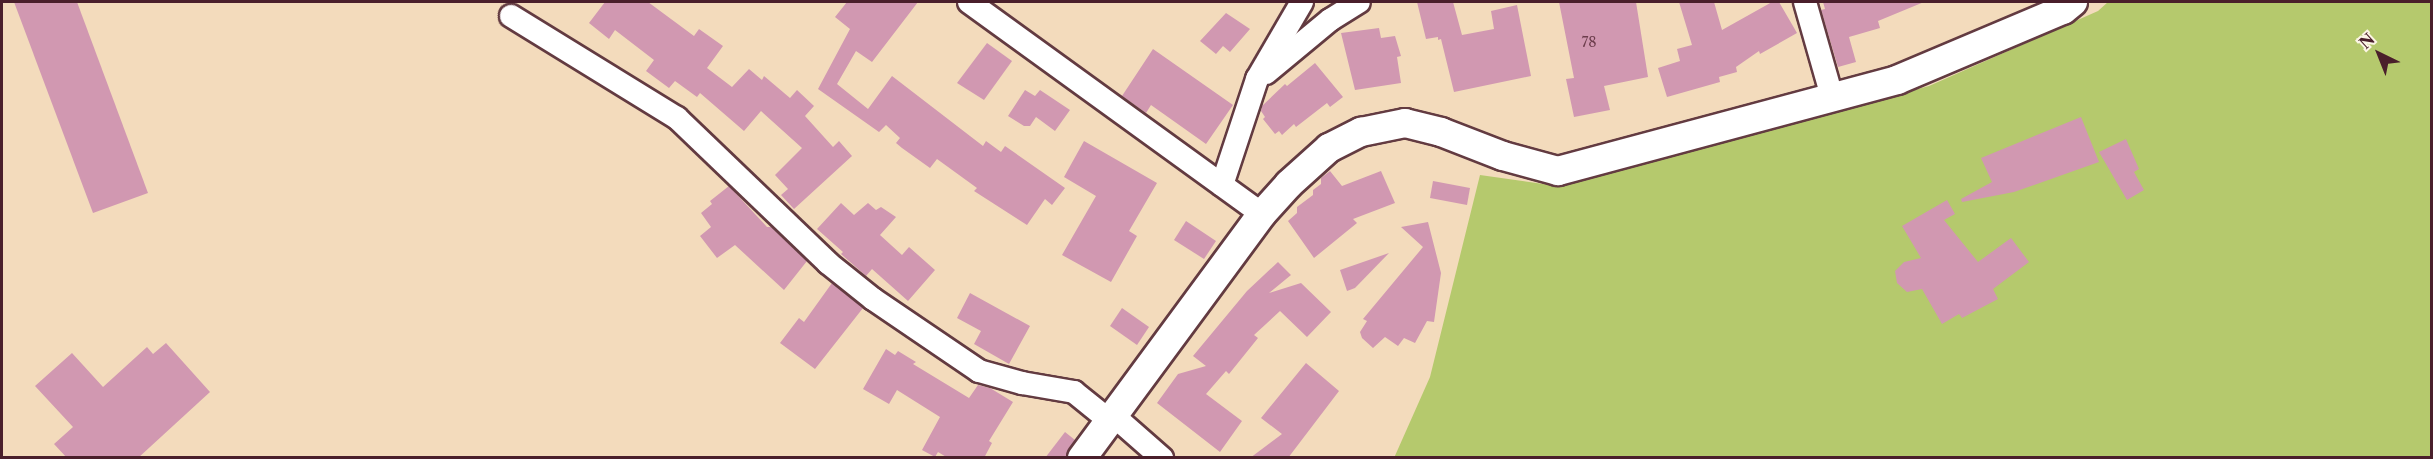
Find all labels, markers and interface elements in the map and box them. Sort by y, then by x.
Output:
north arrow [2349,24,2409,84]
text: N [2355,29,2379,53]
house number: 78 [1581,34,1597,50]

